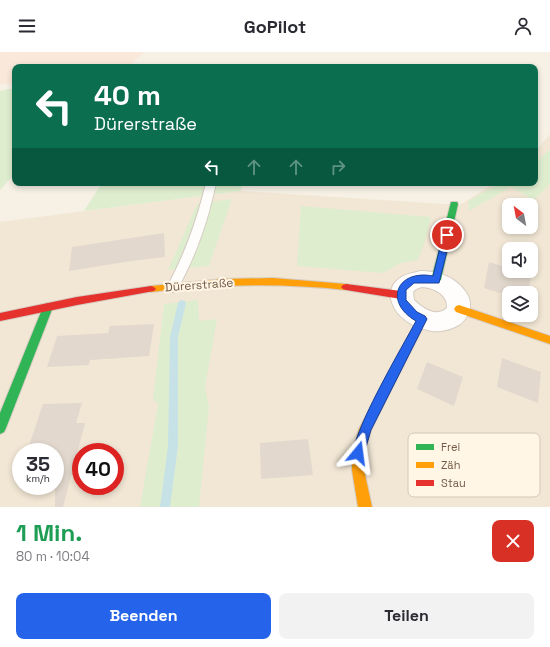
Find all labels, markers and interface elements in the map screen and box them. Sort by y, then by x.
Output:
icon: menu [16,15,38,37]
text: GoPilot [244,15,306,38]
icon: person [512,15,534,37]
text: 40 m [94,77,161,113]
icon: left [28,80,80,132]
text: Dürerstraße [94,112,197,135]
icon: left [201,156,223,178]
icon: ahead [243,156,265,178]
icon: ahead [285,156,307,178]
icon: right [327,156,349,178]
north arrow [502,198,538,234]
map controls [502,198,538,322]
pin [430,218,464,252]
icon: arrive [436,224,458,246]
button: sound [502,242,538,278]
street label: Dürerstraße [164,275,234,295]
button: layers [502,286,538,322]
position arrow [337,432,379,474]
legend [408,433,540,497]
text: Frei [441,440,460,454]
speed limit sign: 40 [72,443,124,495]
text: 35 [26,451,50,477]
text: Zäh [441,458,460,472]
text: km/h [26,472,50,485]
text: Stau [441,476,466,490]
text: 1 Min. [16,517,82,548]
button: close [492,520,534,562]
text: 80 m · 10:04 [16,548,90,565]
button: Beenden [16,593,271,639]
button: Teilen [279,593,534,639]

